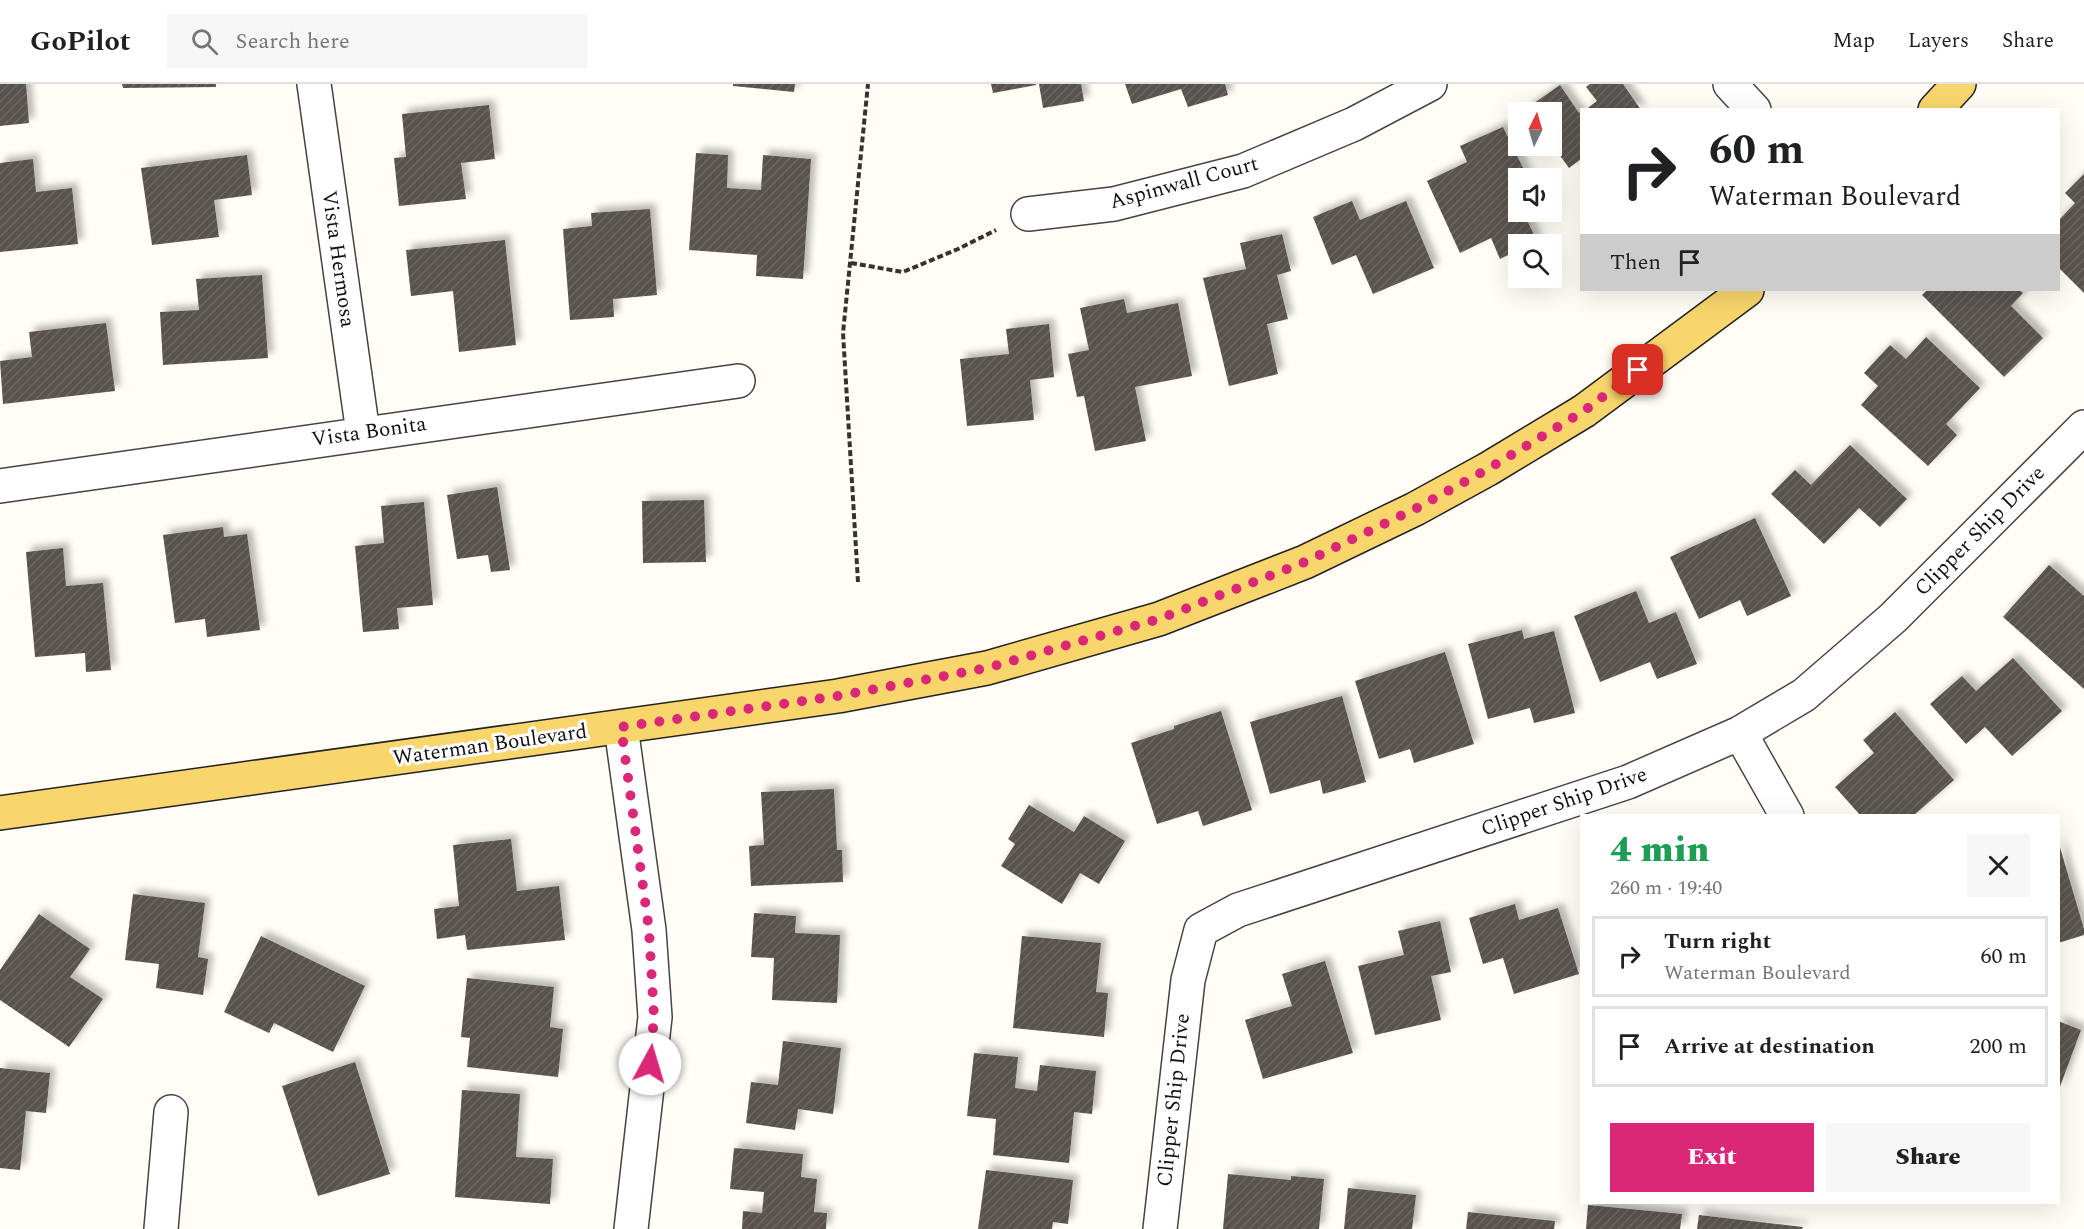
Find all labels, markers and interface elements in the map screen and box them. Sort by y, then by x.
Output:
search box [167,14,587,68]
text: GoPilot [30,20,131,63]
icon: search [188,25,221,58]
text: Search here [236,25,350,58]
text: Map [1833,25,1875,57]
text: Layers [1908,25,1969,57]
text: Share [2002,25,2054,57]
north arrow [1508,102,1562,156]
map controls [1508,102,1562,288]
text: 60 m [1709,119,1804,182]
icon: right [1610,132,1688,210]
street label: Aspinwall Court [1106,148,1262,218]
button: sound [1508,168,1562,222]
text: Waterman Boulevard [1709,176,1961,218]
street label: Vista Hermosa [313,188,364,330]
button: search [1508,234,1562,288]
text: Then [1610,246,1661,279]
icon: arrive [1673,246,1706,279]
pin [1612,344,1663,395]
icon: arrive [1621,353,1654,386]
street label: Vista Bonita [309,408,429,456]
street label: Clipper Ship Drive [1907,458,2053,604]
street label: Waterman Boulevard [391,716,589,774]
street label: Clipper Ship Drive [1476,759,1652,845]
text: 4 min [1610,823,1710,878]
button: close [1967,834,2030,897]
text: 260 m · 19:40 [1610,873,1722,903]
text: Turn right [1664,925,1771,958]
icon: right [1613,940,1646,973]
text: 60 m [1981,940,2027,973]
text: Waterman Boulevard [1664,958,1851,988]
street label: Clipper Ship Drive [1149,1012,1199,1188]
icon: arrive [1613,1030,1646,1063]
text: Arrive at destination [1664,1030,1875,1063]
text: 200 m [1970,1030,2027,1063]
position arrow [618,1032,682,1096]
button: Exit [1610,1123,1814,1192]
button: Share [1826,1123,2030,1192]

